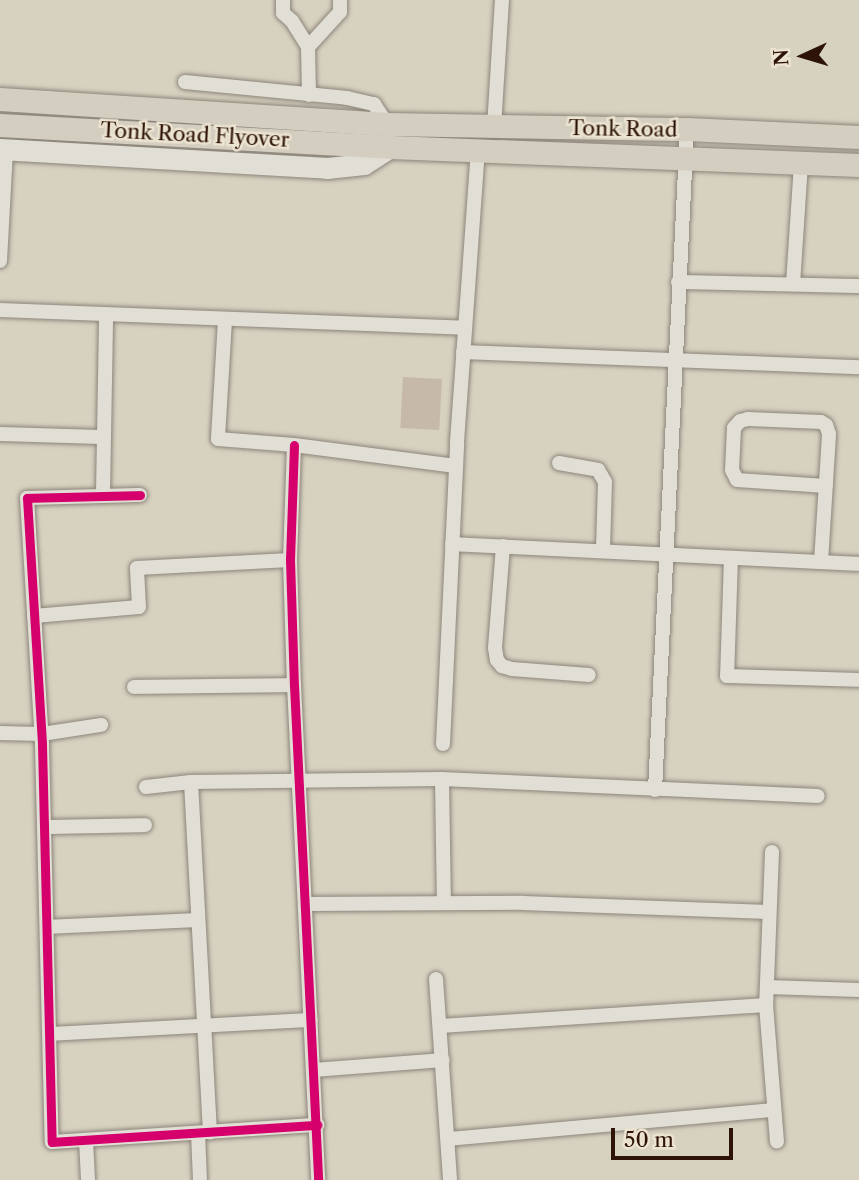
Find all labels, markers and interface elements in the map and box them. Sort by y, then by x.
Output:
north arrow [768,21,838,91]
text: N [770,48,794,67]
street label: Tonk Road [568,115,678,143]
street label: Tonk Road Flyover [100,117,290,153]
scale bar [614,1114,736,1158]
text: 50 m [624,1127,674,1152]

